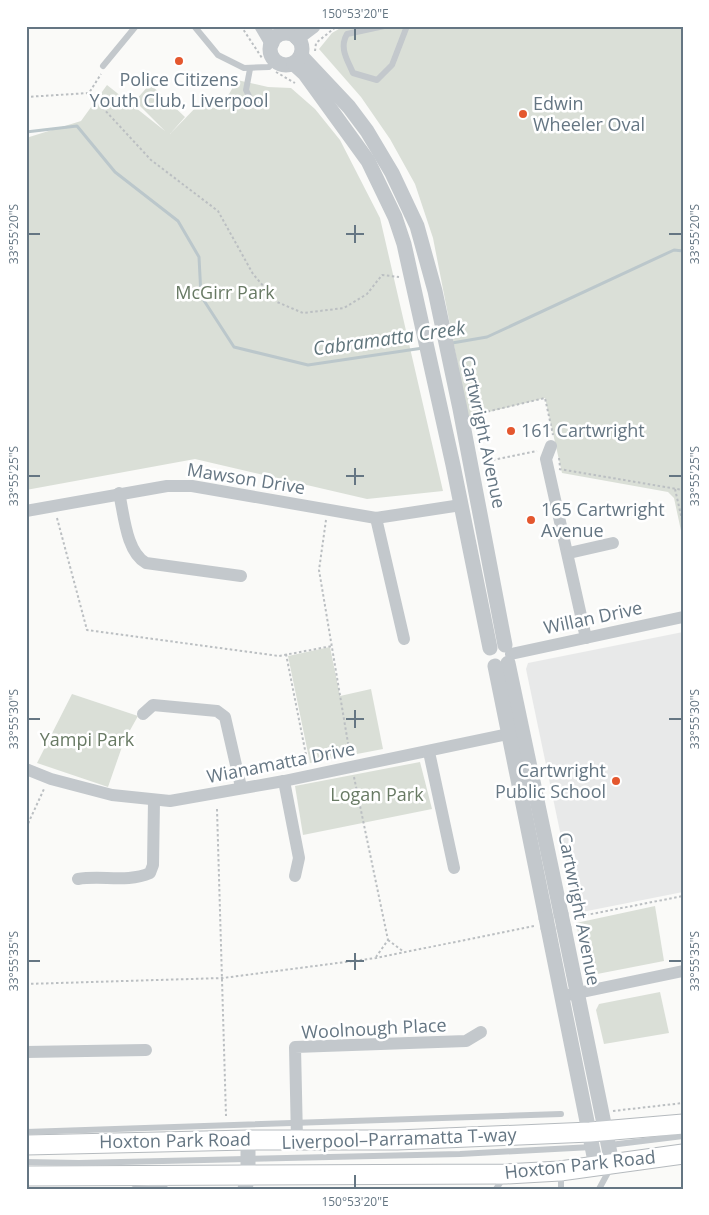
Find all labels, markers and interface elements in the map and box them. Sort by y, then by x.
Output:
text: 150°53'20"E [321,5,389,22]
marker: Police Citizens Youth Club, Liverpool [173,55,185,67]
place label: Police Citizens Youth Club, Liverpool [90,67,268,112]
place label: Edwin Wheeler Oval [533,91,645,136]
marker: Edwin Wheeler Oval [517,108,529,120]
text: 33°55'20"S [5,204,22,264]
text: 33°55'20"S [686,204,703,264]
park label: McGirr Park [175,280,275,304]
water label: Cabramatta Creek [311,314,468,362]
street label: Cartwright Avenue [456,353,512,510]
place label: 161 Cartwright [521,418,645,442]
marker: 161 Cartwright [505,425,517,437]
text: 33°55'25"S [5,446,22,506]
text: 33°55'25"S [686,446,703,506]
street label: Mawson Drive [185,457,307,499]
place label: 165 Cartwright Avenue [541,497,665,542]
marker: 165 Cartwright Avenue [525,514,537,526]
street label: Willan Drive [541,595,644,639]
text: 33°55'30"S [5,689,22,749]
text: 33°55'30"S [686,689,703,749]
park label: Yampi Park [40,727,135,751]
street label: Wianamatta Drive [205,736,357,788]
place label: Cartwright Public School [495,758,606,803]
marker: Cartwright Public School [610,775,622,787]
park label: Logan Park [330,782,424,806]
street label: Cartwright Avenue [553,830,607,987]
text: 33°55'35"S [5,931,22,991]
text: 33°55'35"S [686,931,703,991]
street label: Woolnough Place [301,1012,447,1044]
street label: Liverpool–Parramatta T-way [281,1122,518,1154]
street label: Hoxton Park Road [99,1127,251,1153]
street label: Hoxton Park Road [503,1144,657,1184]
text: 150°53'20"E [321,1193,389,1210]

